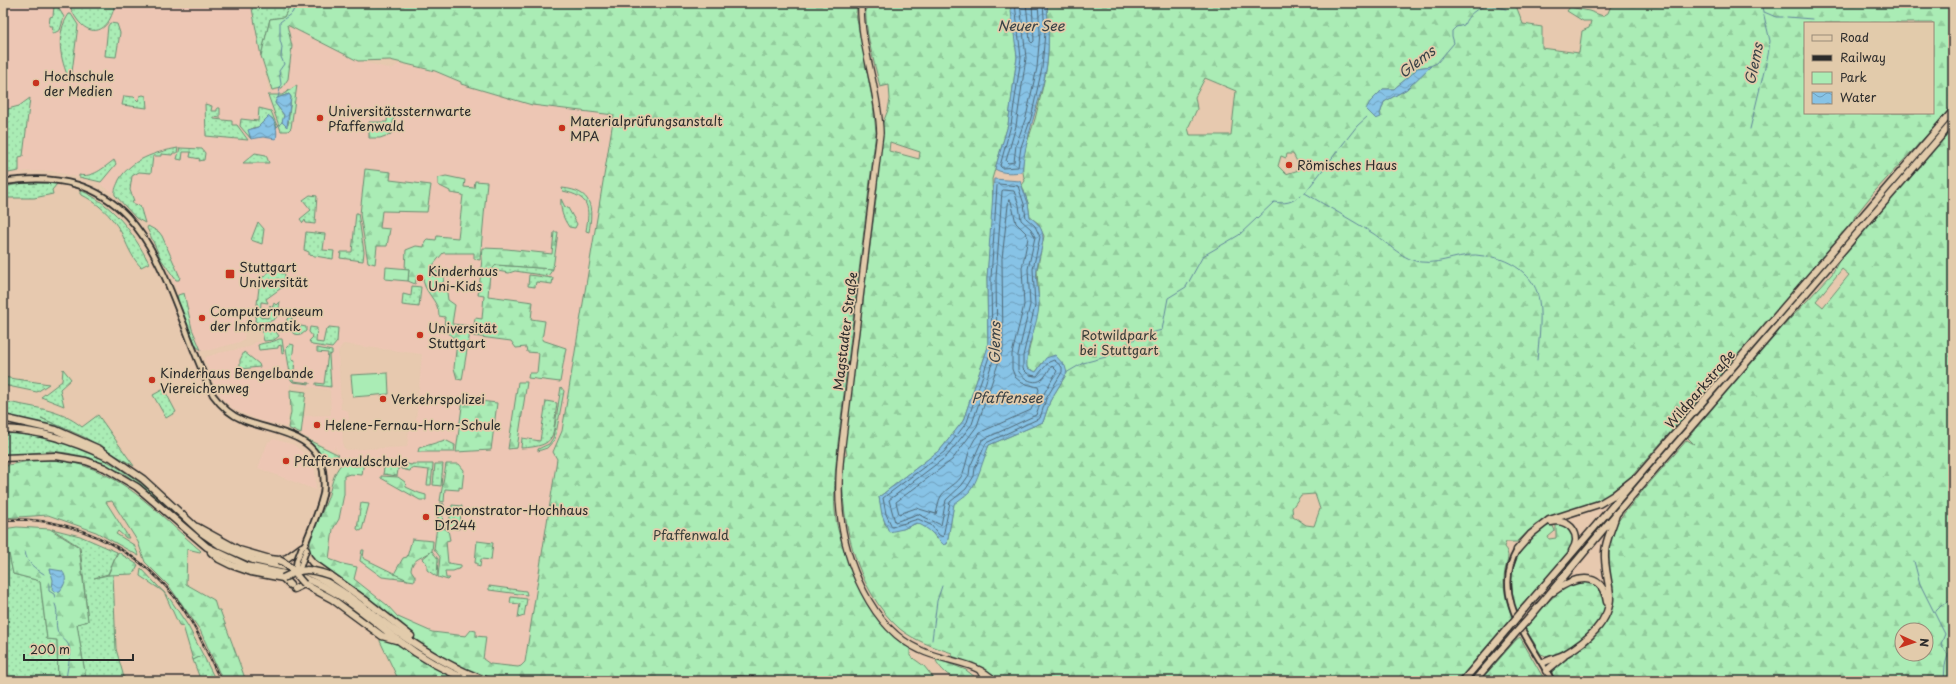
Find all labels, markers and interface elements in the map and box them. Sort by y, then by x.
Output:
water label: Neuer See [997,15,1066,36]
legend [1804,22,1934,114]
text: Road [1840,28,1869,46]
water label: Glems [1394,40,1441,83]
water label: Glems [1739,40,1768,87]
text: Railway [1840,48,1886,66]
place label: Hochschule der Medien [44,66,114,100]
text: Park [1840,68,1867,86]
marker: Hochschule der Medien [31,78,41,88]
text: Water [1840,88,1877,106]
place label: Universitätssternwarte Pfaffenwald [328,101,471,135]
place label: Materialprüfungsanstalt MPA [570,111,723,145]
marker: Universitätssternwarte Pfaffenwald [315,113,325,123]
marker: Materialprüfungsanstalt MPA [557,123,567,133]
place label: Römisches Haus [1297,155,1397,174]
marker: Römisches Haus [1284,160,1294,170]
place label: Stuttgart Universität [239,257,308,291]
place label: Kinderhaus Uni-Kids [428,261,498,295]
marker: Stuttgart Universität [224,268,236,280]
street label: Magstadter Straße [828,271,861,391]
marker: Kinderhaus Uni-Kids [415,273,425,283]
place label: Computermuseum der Informatik [210,301,323,335]
marker: Computermuseum der Informatik [197,313,207,323]
place label: Universität Stuttgart [428,318,497,352]
water label: Glems [984,321,1005,364]
park label: Rotwildpark bei Stuttgart [1080,325,1158,359]
marker: Universität Stuttgart [415,330,425,340]
street label: Wildparkstraße [1660,345,1739,432]
place label: Kinderhaus Bengelbande Viereichenweg [160,363,314,397]
marker: Kinderhaus Bengelbande Viereichenweg [147,375,157,385]
water label: Pfaffensee [971,387,1044,408]
place label: Verkehrspolizei [391,389,485,408]
marker: Verkehrspolizei [378,394,388,404]
place label: Helene-Fernau-Horn-Schule [325,415,501,434]
marker: Helene-Fernau-Horn-Schule [312,420,322,430]
place label: Pfaffenwaldschule [294,451,408,470]
marker: Pfaffenwaldschule [281,456,291,466]
place label: Demonstrator-Hochhaus D1244 [434,500,588,534]
marker: Demonstrator-Hochhaus D1244 [421,512,431,522]
park label: Pfaffenwald [653,525,729,544]
north arrow [1894,622,1934,662]
scale bar [24,636,133,662]
text: N [1916,638,1933,648]
text: 200 m [30,640,70,658]

